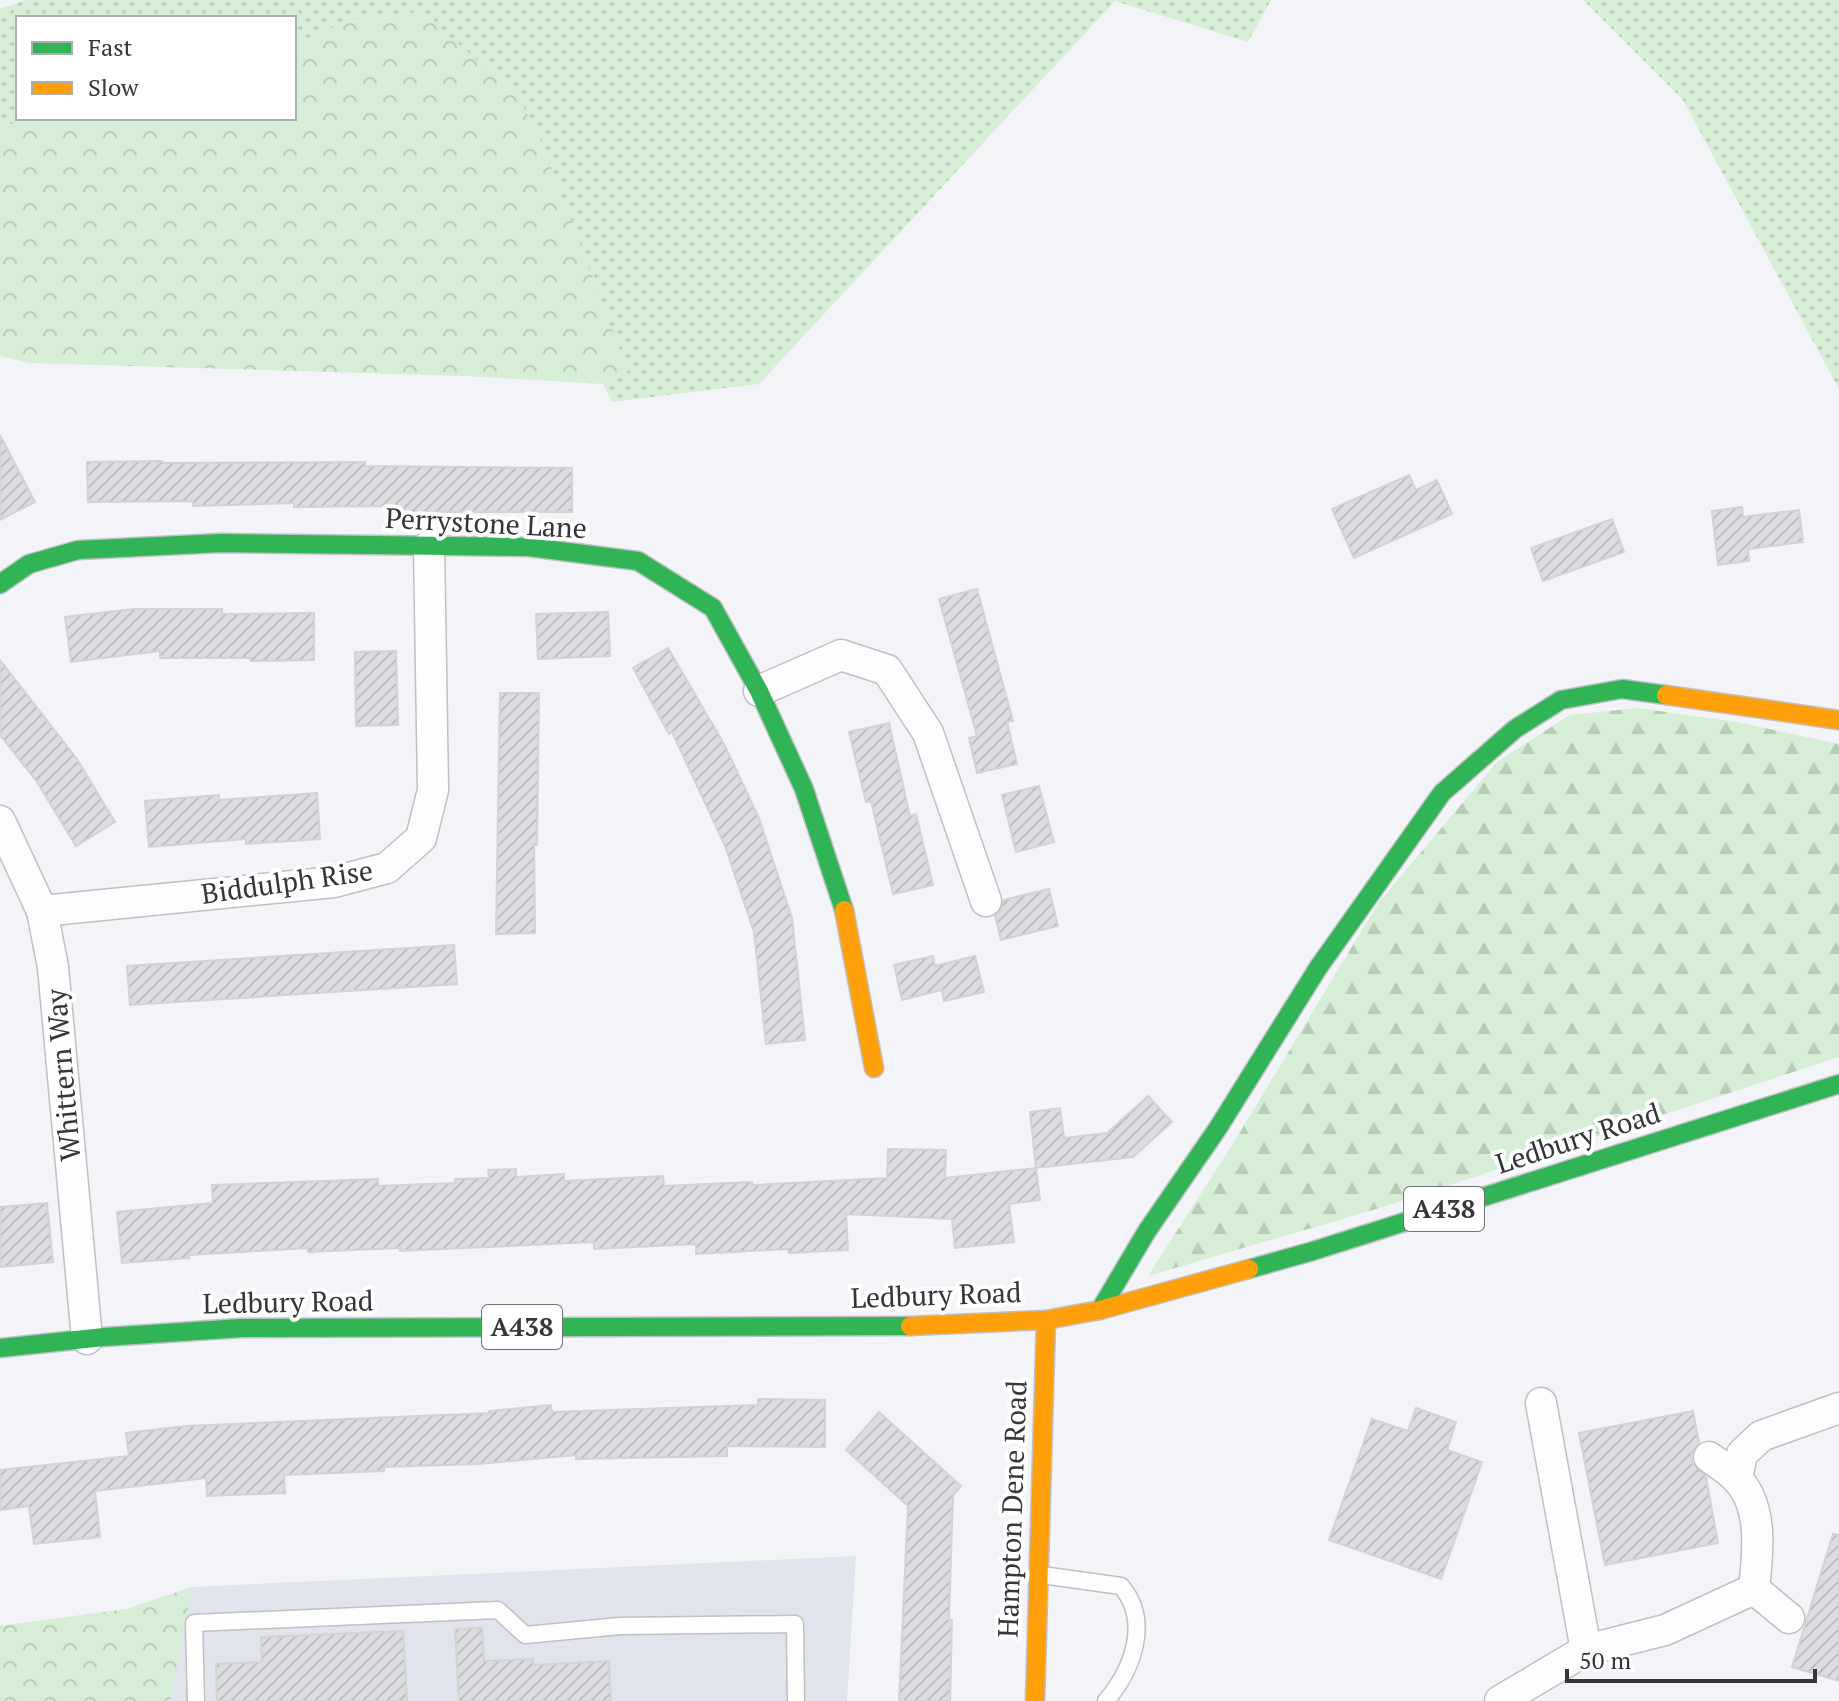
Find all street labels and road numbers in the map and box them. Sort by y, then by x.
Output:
street label: Perrystone Lane [384,499,588,546]
street label: Biddulph Rise [199,851,375,912]
street label: Whittern Way [36,987,88,1163]
street label: Ledbury Road [1491,1094,1665,1182]
road number: A438 [1404,1187,1484,1231]
street label: Ledbury Road [850,1273,1022,1316]
street label: Ledbury Road [202,1282,374,1321]
road number: A438 [482,1305,562,1349]
street label: Hampton Dene Road [989,1380,1034,1638]

